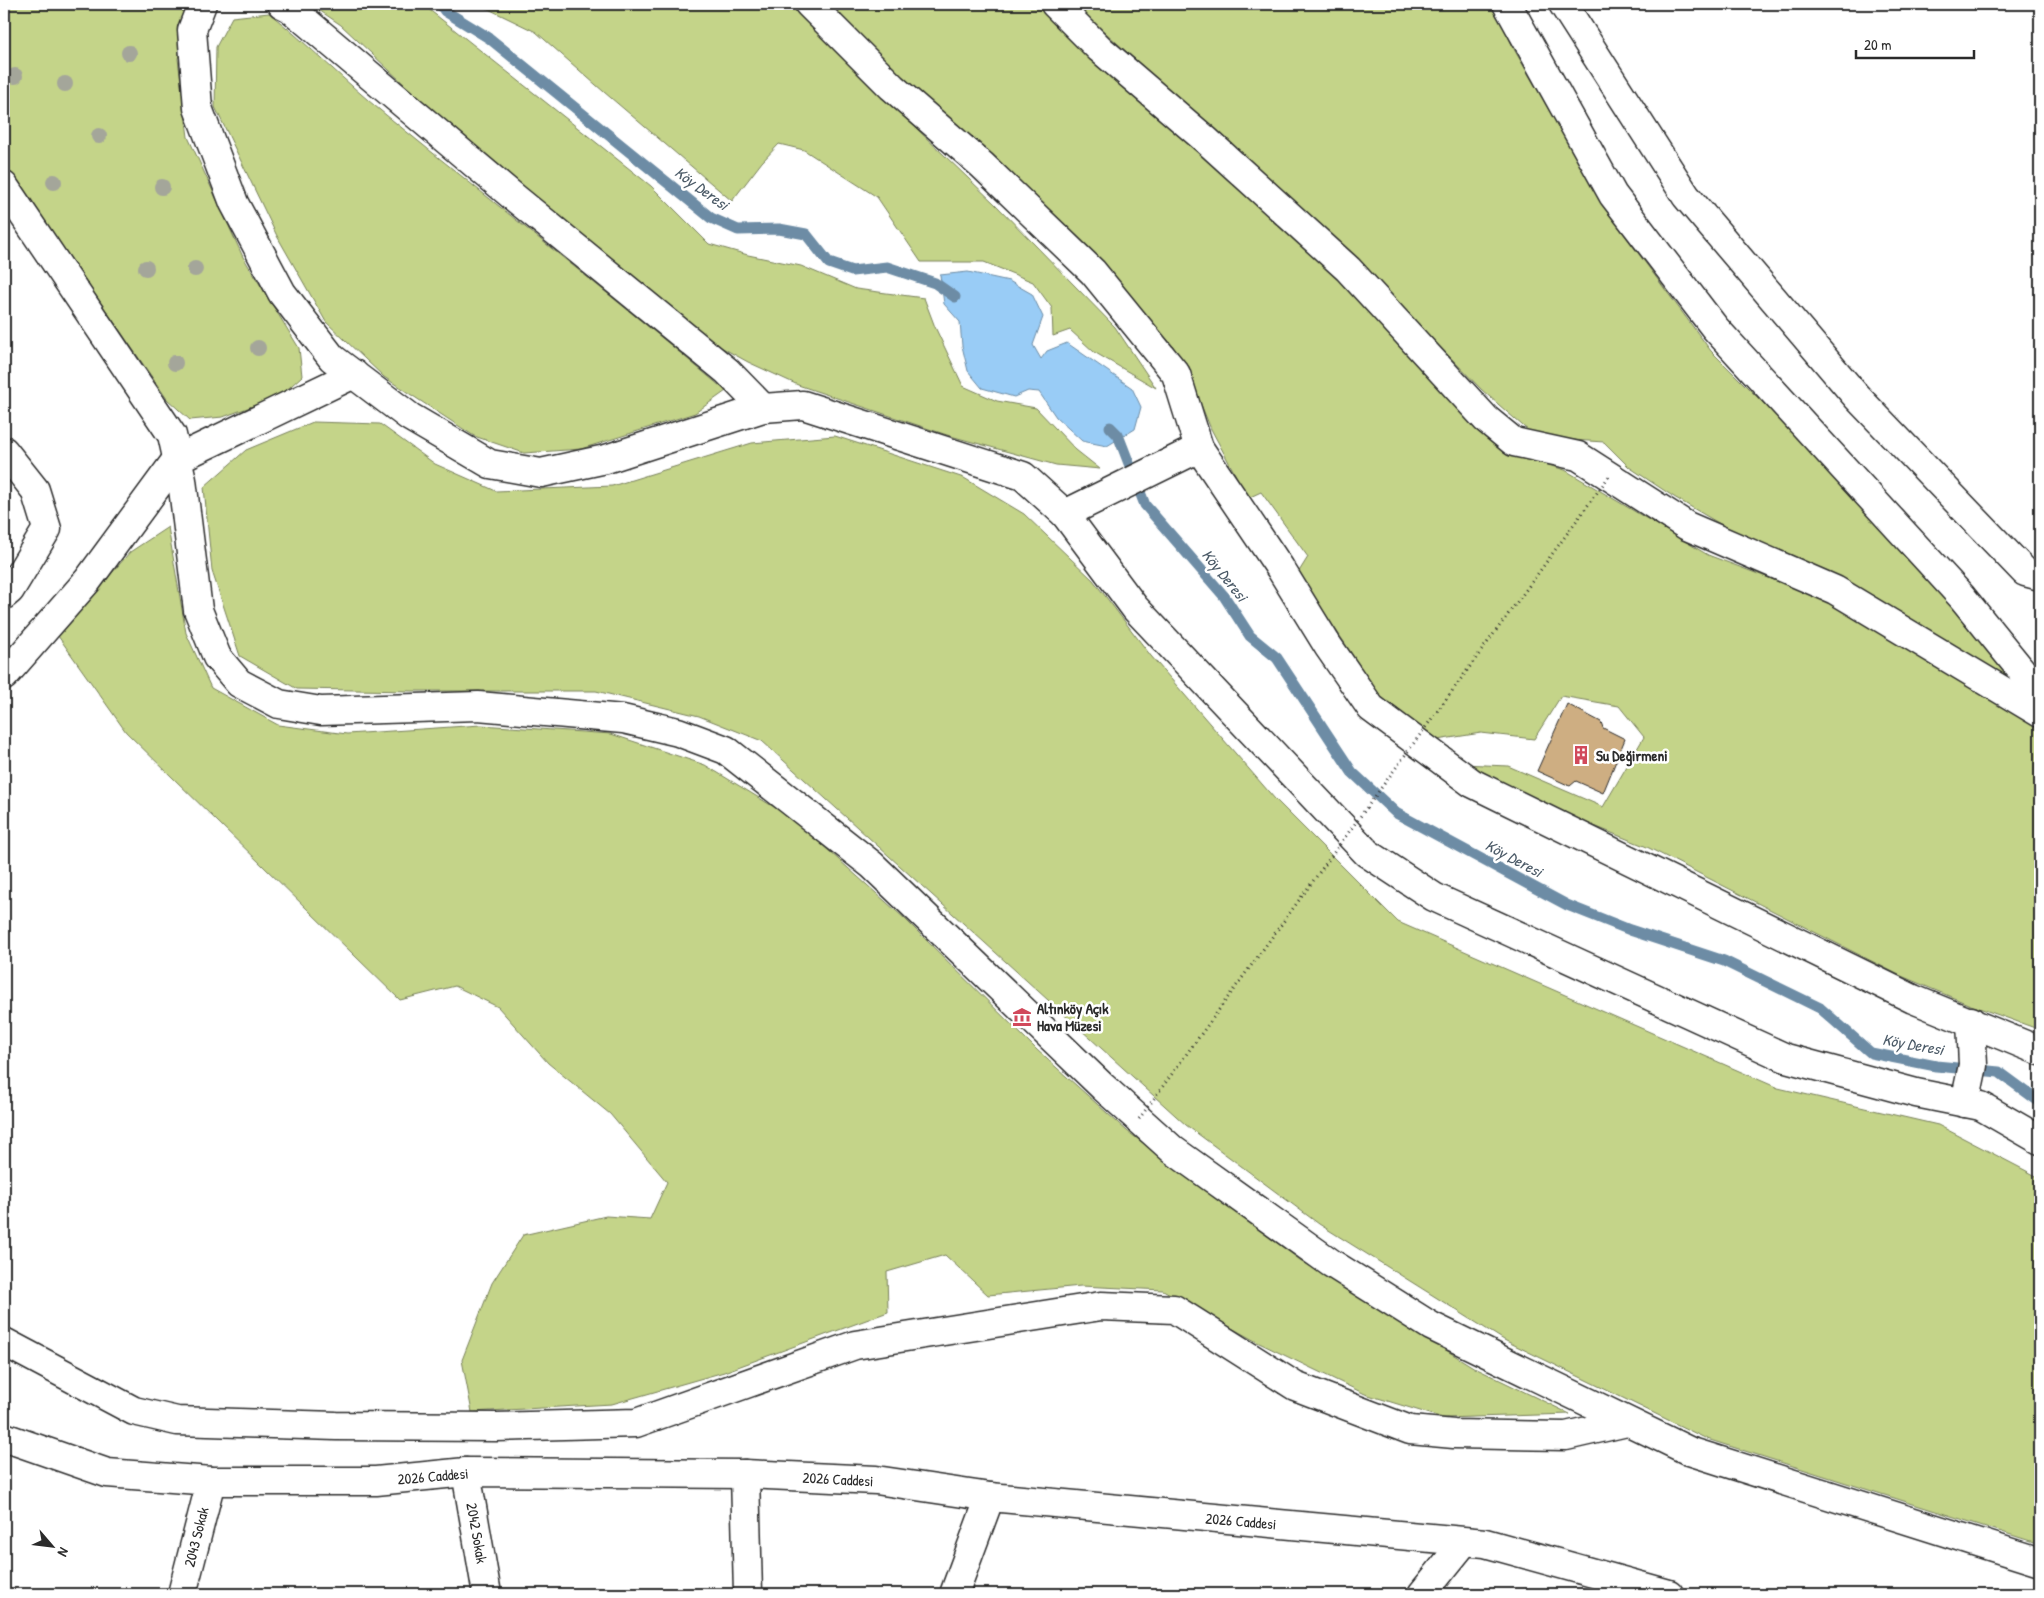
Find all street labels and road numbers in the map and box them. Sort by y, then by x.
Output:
street label: 2026 Caddesi [397,1462,469,1490]
street label: 2026 Caddesi [802,1467,874,1491]
street label: 2042 Sokak [461,1501,493,1565]
street label: 2043 Sokak [178,1505,214,1569]
street label: 2026 Caddesi [1205,1507,1277,1535]

